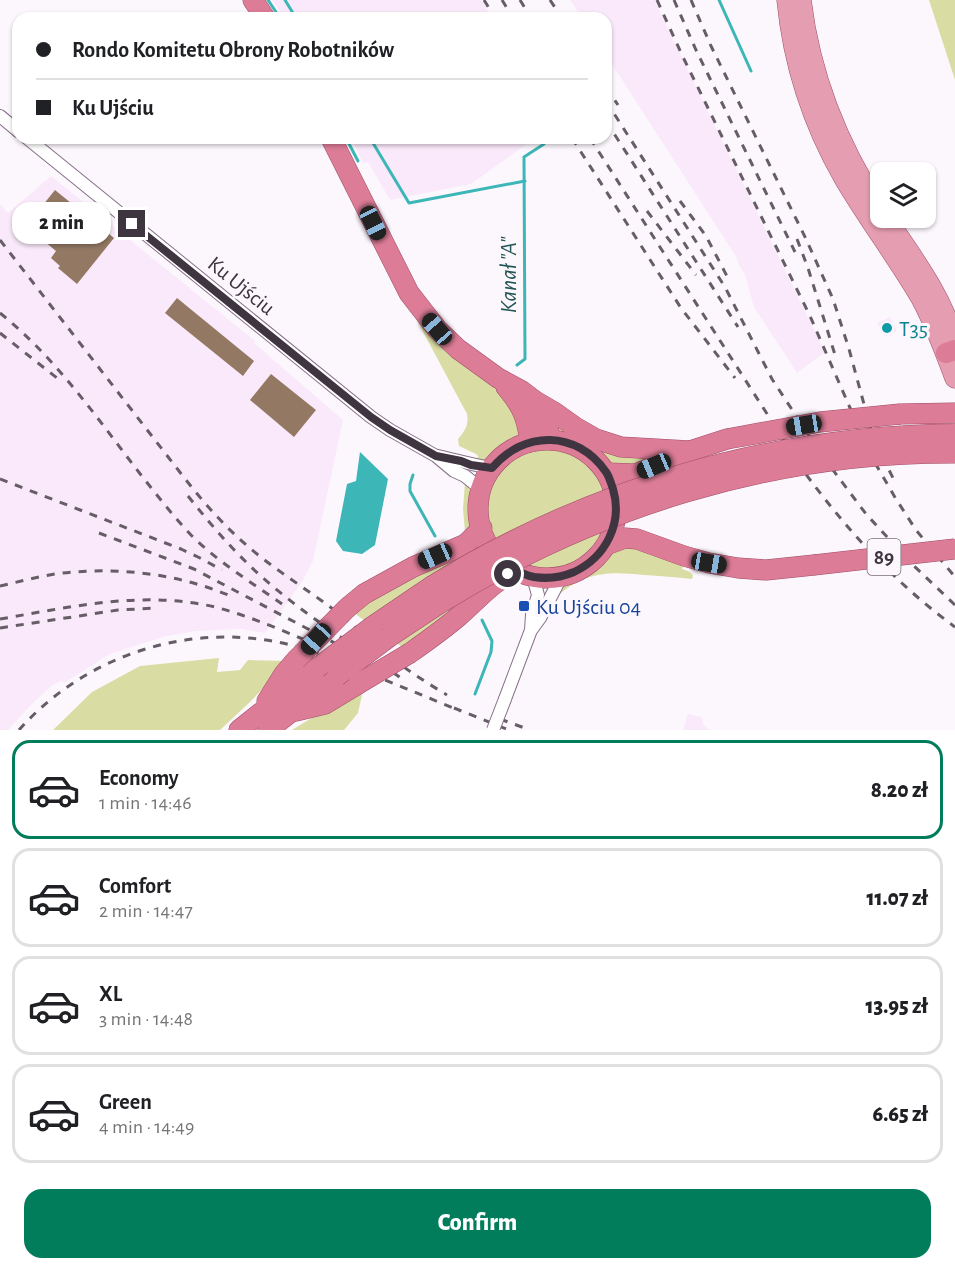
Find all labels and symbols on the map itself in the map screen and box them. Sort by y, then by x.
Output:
callout: 2 min [12,203,111,245]
car [357,203,389,243]
route end [118,210,145,237]
water label: Kanał "A" [497,236,521,314]
street label: Ku Ujściu [204,252,279,319]
car [418,310,456,348]
place label: T35 [899,318,928,340]
marker: T35 [880,321,894,335]
car [785,413,823,437]
car [634,451,674,481]
road number: 89 [868,539,900,575]
car [415,540,455,572]
car [690,551,728,575]
route start [494,560,521,587]
place label: Ku Ujściu 04 [536,596,641,618]
marker: Ku Ujściu 04 [517,599,531,613]
car [297,620,335,658]

